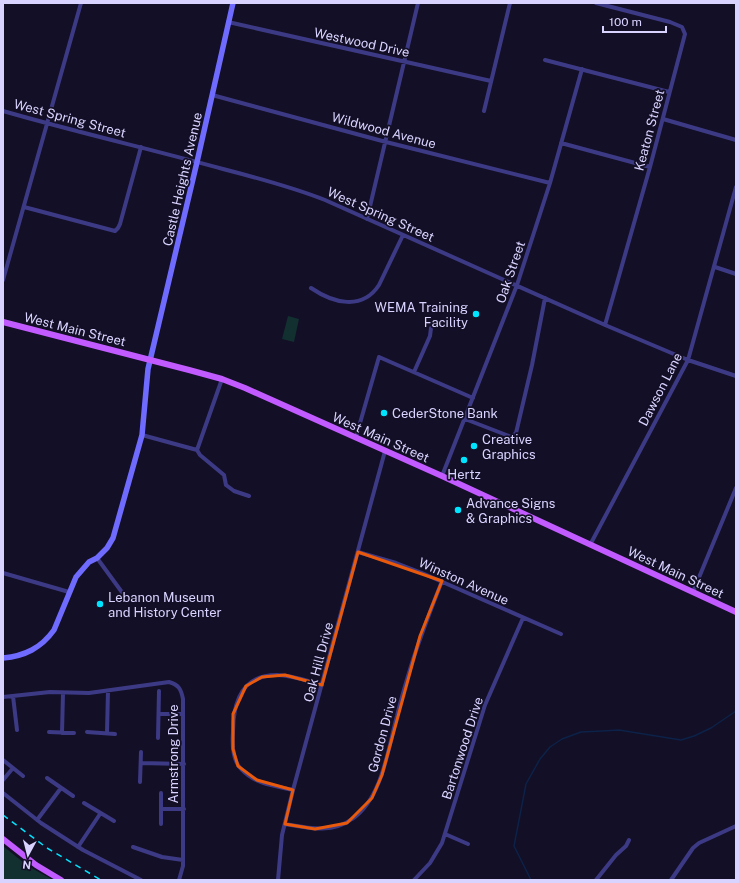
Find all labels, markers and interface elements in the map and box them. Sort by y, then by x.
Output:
scale bar [603,8,666,34]
text: 100 m [609,15,642,29]
street label: Westwood Drive [313,25,411,60]
street label: Keaton Street [631,88,668,172]
street label: West Spring Street [12,96,128,141]
street label: Wildwood Avenue [330,109,438,152]
street label: Castle Heights Avenue [160,111,205,247]
street label: West Spring Street [325,184,437,245]
street label: Oak Street [493,239,528,305]
place label: WEMA Training Facility [375,300,468,330]
marker: WEMA Training Facility [471,309,481,319]
street label: West Main Street [22,310,127,349]
street label: Dawson Lane [636,350,685,428]
place label: CederStone Bank [392,406,498,421]
marker: CederStone Bank [379,408,389,418]
street label: West Main Street [330,409,432,466]
place label: Creative Graphics [482,432,536,462]
marker: Creative Graphics [469,441,479,451]
marker: Hertz [459,455,469,465]
place label: Hertz [447,467,481,482]
place label: Advance Signs & Graphics [466,496,555,526]
marker: Advance Signs & Graphics [453,505,463,515]
street label: West Main Street [625,544,726,601]
street label: Winston Avenue [416,555,511,608]
place label: Lebanon Museum and History Center [108,590,222,620]
marker: Lebanon Museum and History Center [95,599,105,609]
street label: Oak Hill Drive [301,620,336,704]
street label: Gordon Drive [365,694,400,774]
street label: Bartonwood Drive [439,695,486,801]
street label: Armstrong Drive [166,704,181,804]
north arrow [8,835,48,875]
text: N [22,858,32,871]

